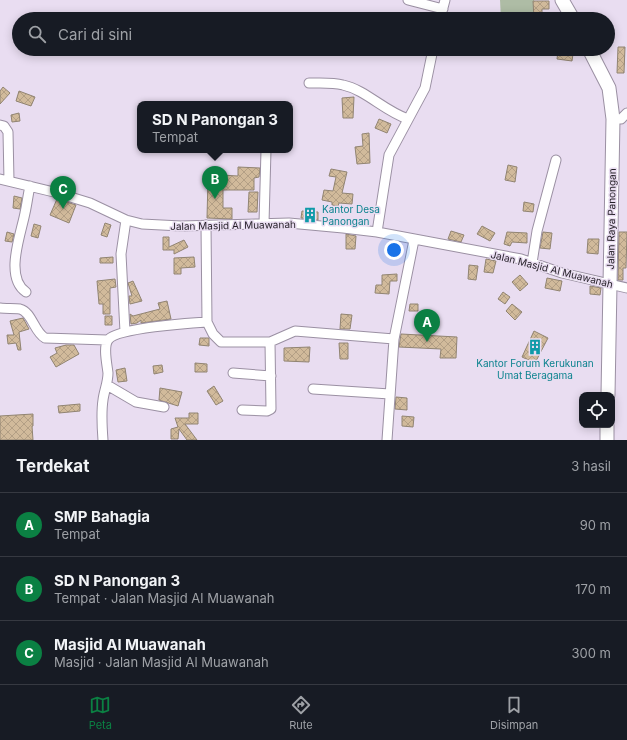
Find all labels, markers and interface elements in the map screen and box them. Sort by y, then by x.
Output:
search box [12,12,615,56]
icon: search [26,23,48,45]
text: Cari di sini [58,25,132,44]
popup [137,101,293,153]
text: SD N Panongan 3 [152,110,278,129]
text: Tempat [152,129,198,145]
pin: B [202,166,228,199]
street label: Jalan Raya Panongan [604,168,618,270]
pin: C [50,176,76,209]
place label: Kantor Desa Panongan [322,203,380,227]
building icon: Kantor Desa Panongan [301,206,319,224]
street label: Jalan Masjid Al Muawanah [170,218,296,232]
your location [384,240,404,260]
street label: Jalan Masjid Al Muawanah [490,248,615,290]
pin: A [414,309,440,342]
building icon: Kantor Forum Kerukunan Umat Beragama [526,338,544,356]
place label: Kantor Forum Kerukunan Umat Beragama [476,357,594,381]
map controls [579,392,615,428]
button: locate [579,392,615,428]
text: Terdekat [16,456,89,476]
text: 3 hasil [571,458,611,474]
text: SMP Bahagia [54,507,150,526]
text: A [24,517,34,533]
text: 90 m [580,517,611,533]
text: Tempat [54,526,100,542]
text: SD N Panongan 3 [54,571,180,590]
text: B [25,581,33,597]
text: 170 m [575,581,611,597]
text: Tempat · Jalan Masjid Al Muawanah [54,590,274,606]
text: Masjid Al Muawanah [54,635,206,654]
text: C [24,645,34,661]
text: 300 m [572,645,611,661]
text: Masjid · Jalan Masjid Al Muawanah [54,654,269,670]
tab: Peta [89,694,112,732]
tab: Rute [289,694,313,732]
tab: Disimpan [490,694,538,732]

